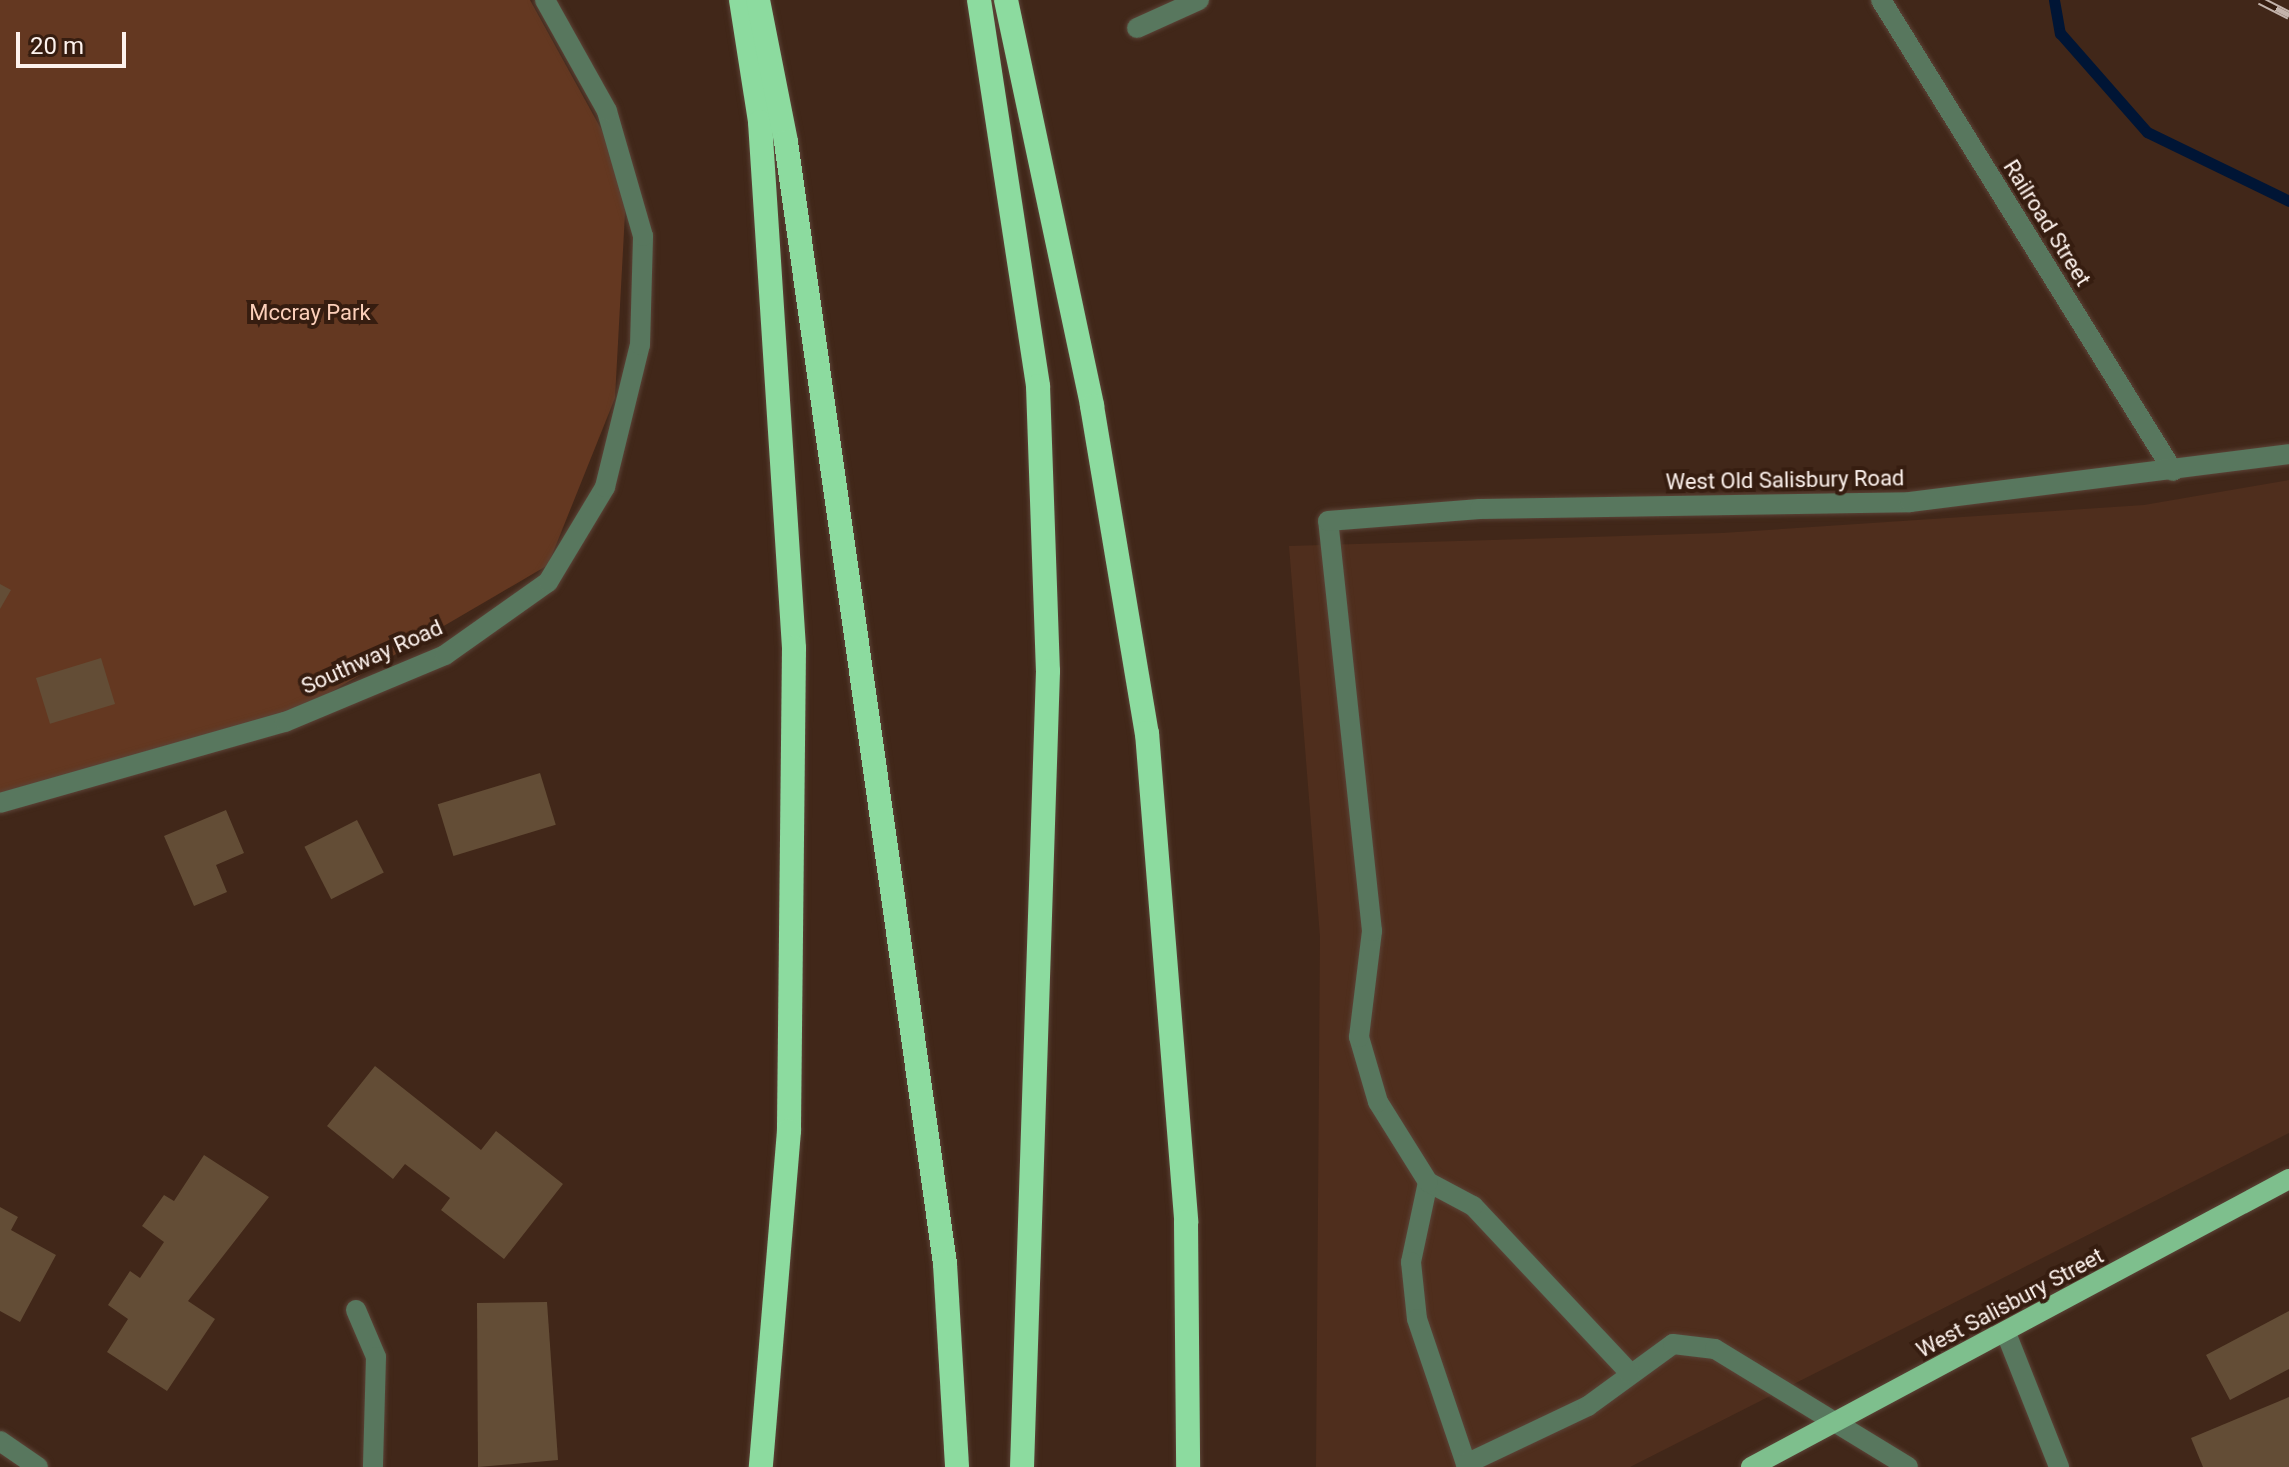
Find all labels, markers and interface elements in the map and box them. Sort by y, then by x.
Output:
scale bar [20,16,130,66]
text: 20 m [30,32,84,60]
street label: Railroad Street [1998,155,2096,291]
park label: Mccray Park [249,300,371,326]
street label: West Old Salisbury Road [1665,465,1905,495]
street label: Southway Road [297,614,447,700]
street label: West Salisbury Street [1912,1243,2108,1363]

